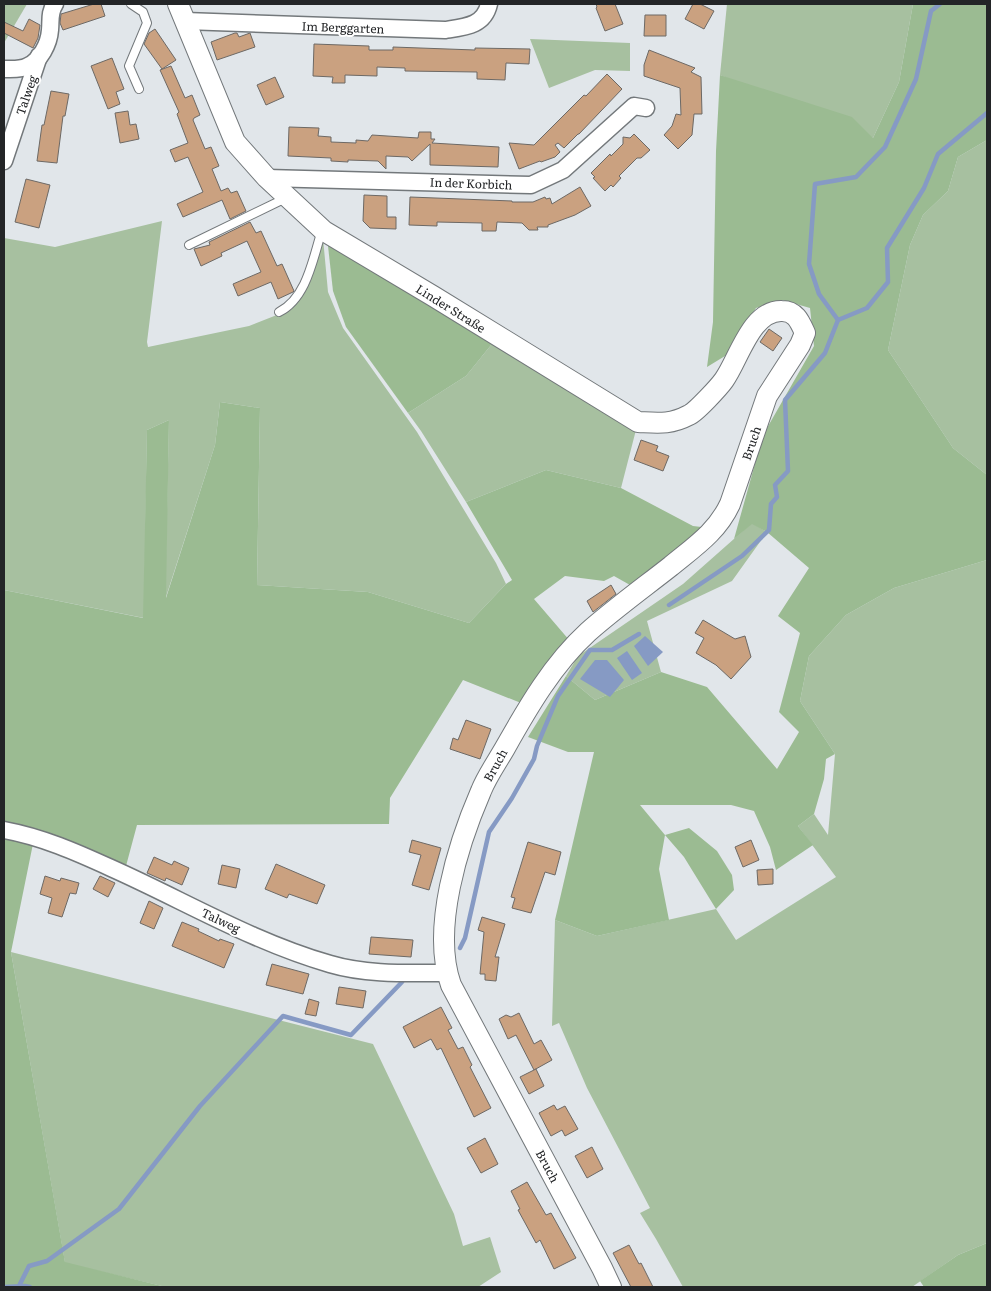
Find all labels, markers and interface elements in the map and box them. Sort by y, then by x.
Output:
street label: Im Berggarten [301,17,385,37]
street label: Talweg [11,72,41,117]
street label: In der Korbich [429,173,513,193]
street label: Linder Straße [413,279,489,337]
street label: Bruch [737,423,765,463]
street label: Bruch [479,745,511,785]
street label: Talweg [198,903,244,937]
street label: Bruch [532,1146,564,1186]

